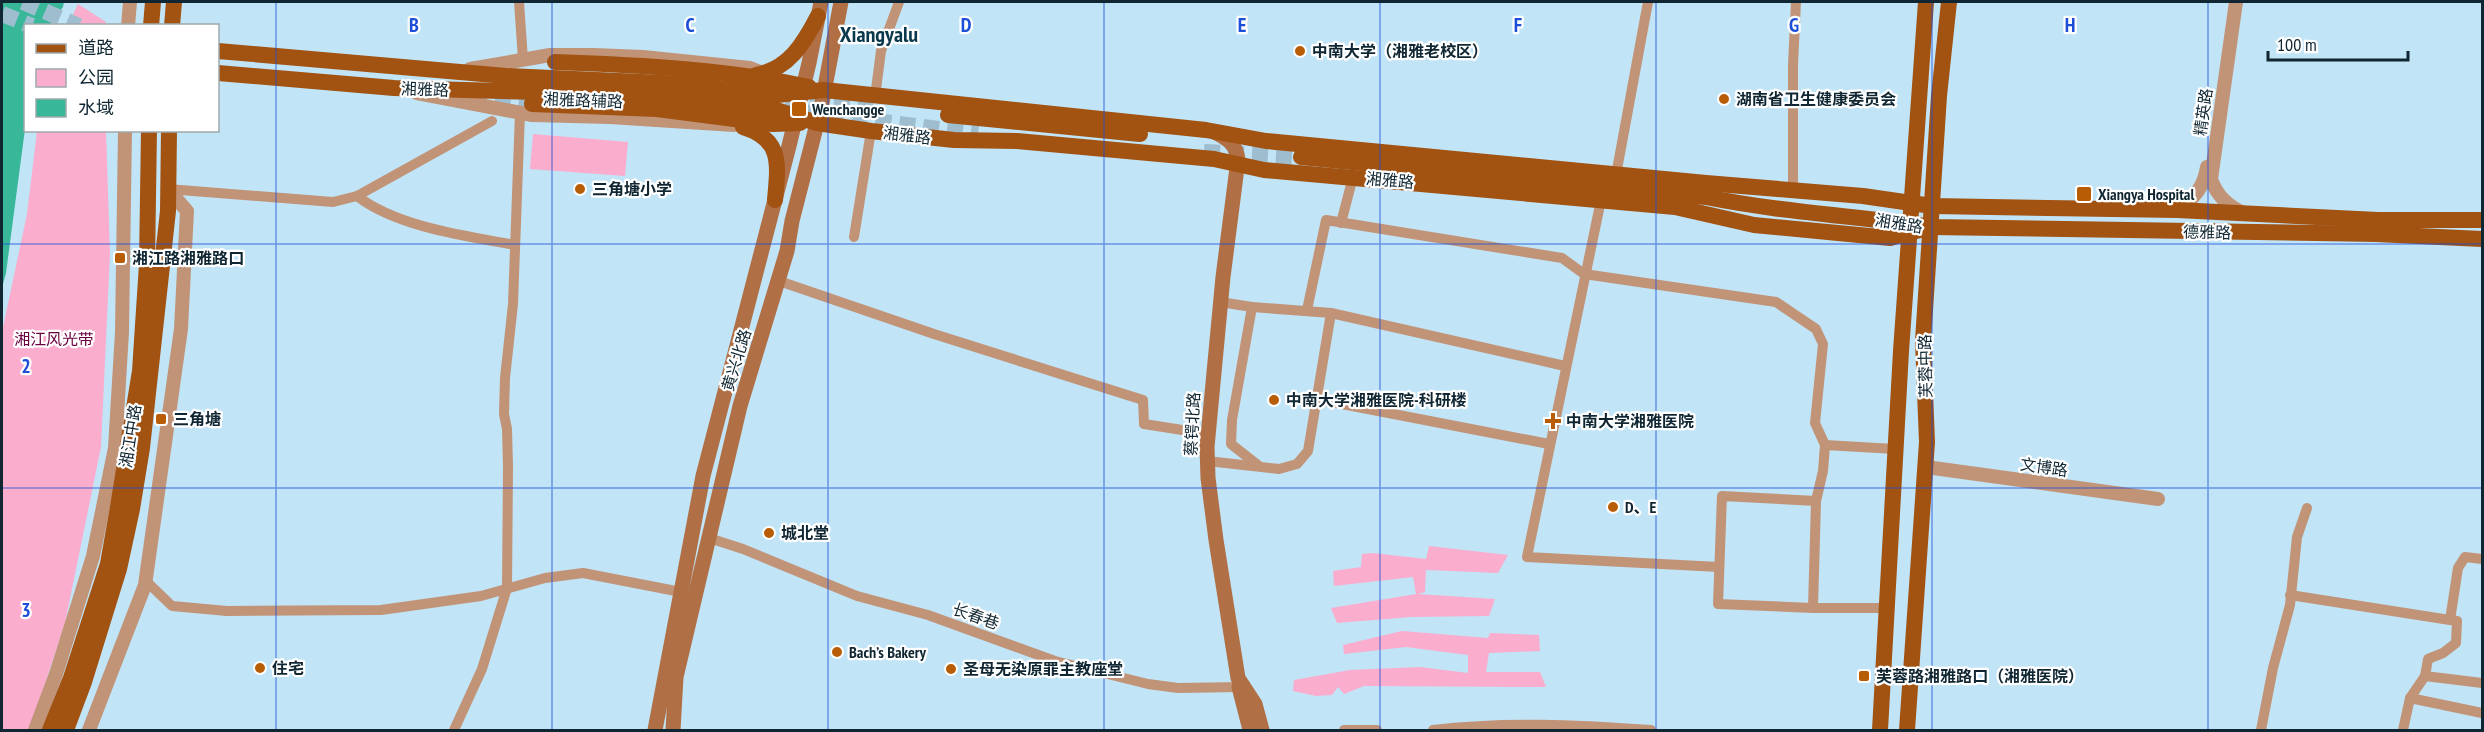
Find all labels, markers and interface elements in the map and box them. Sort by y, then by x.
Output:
text: B [409,12,419,38]
text: C [685,12,695,38]
text: D [961,12,972,38]
text: E [1238,12,1246,38]
text: F [1514,12,1522,38]
text: G [1789,12,1799,38]
text: H [2065,12,2075,38]
district label: Xiangyalu [840,20,918,48]
legend [24,24,219,132]
scale bar [2268,24,2408,62]
text: 100 m [2277,33,2317,56]
text: 道路 [78,36,114,59]
place label: 中南大学（湘雅老校区） [1312,41,1488,61]
marker: 中南大学（湘雅老校区） [1293,44,1307,58]
text: 公园 [78,66,114,89]
street label: 湘雅路 [401,78,449,100]
street label: 精英路 [2190,87,2216,137]
street label: 湘雅路辅路 [543,89,623,111]
place label: 湖南省卫生健康委员会 [1736,89,1896,109]
marker: 湖南省卫生健康委员会 [1717,92,1731,106]
text: 水域 [78,96,114,119]
place label: Wenchangge [811,99,885,119]
marker: Wenchangge [790,100,808,118]
street label: 湘雅路 [882,122,932,148]
street label: 湘雅路 [1365,168,1415,192]
place label: 三角塘小学 [592,179,672,199]
marker: 三角塘小学 [573,182,587,196]
place label: Xiangya Hospital [2098,184,2194,204]
marker: Xiangya Hospital [2075,185,2093,203]
street label: 湘雅路 [1874,209,1924,237]
street label: 德雅路 [2183,222,2231,242]
place label: 湘江路湘雅路口 [132,248,244,268]
marker: 湘江路湘雅路口 [113,251,127,265]
street label: 黄兴北路 [717,326,755,394]
park label: 湘江风光带 [14,329,94,349]
street label: 芙蓉中路 [1914,334,1936,398]
text: 2 [21,353,31,379]
place label: 中南大学湘雅医院-科研楼 [1286,390,1467,410]
street label: 蔡锷北路 [1180,392,1204,456]
marker: 中南大学湘雅医院-科研楼 [1267,393,1281,407]
street label: 湘江中路 [115,403,145,469]
place label: 三角塘 [173,409,221,429]
place label: 中南大学湘雅医院 [1566,411,1694,431]
marker: 三角塘 [154,412,168,426]
marker: 中南大学湘雅医院 [1544,412,1562,430]
street label: 文博路 [2019,454,2069,480]
place label: D、E [1625,497,1657,517]
marker: D、E [1606,500,1620,514]
place label: 城北堂 [781,523,829,543]
marker: 城北堂 [762,526,776,540]
text: 3 [21,597,31,623]
street label: 长春巷 [950,599,1002,633]
place label: Bach’s Bakery [849,642,927,662]
marker: Bach’s Bakery [830,645,844,659]
place label: 住宅 [272,658,304,678]
place label: 圣母无染原罪主教座堂 [963,659,1123,679]
marker: 住宅 [253,661,267,675]
marker: 圣母无染原罪主教座堂 [944,662,958,676]
place label: 芙蓉路湘雅路口（湘雅医院） [1876,666,2084,686]
marker: 芙蓉路湘雅路口（湘雅医院） [1857,669,1871,683]

